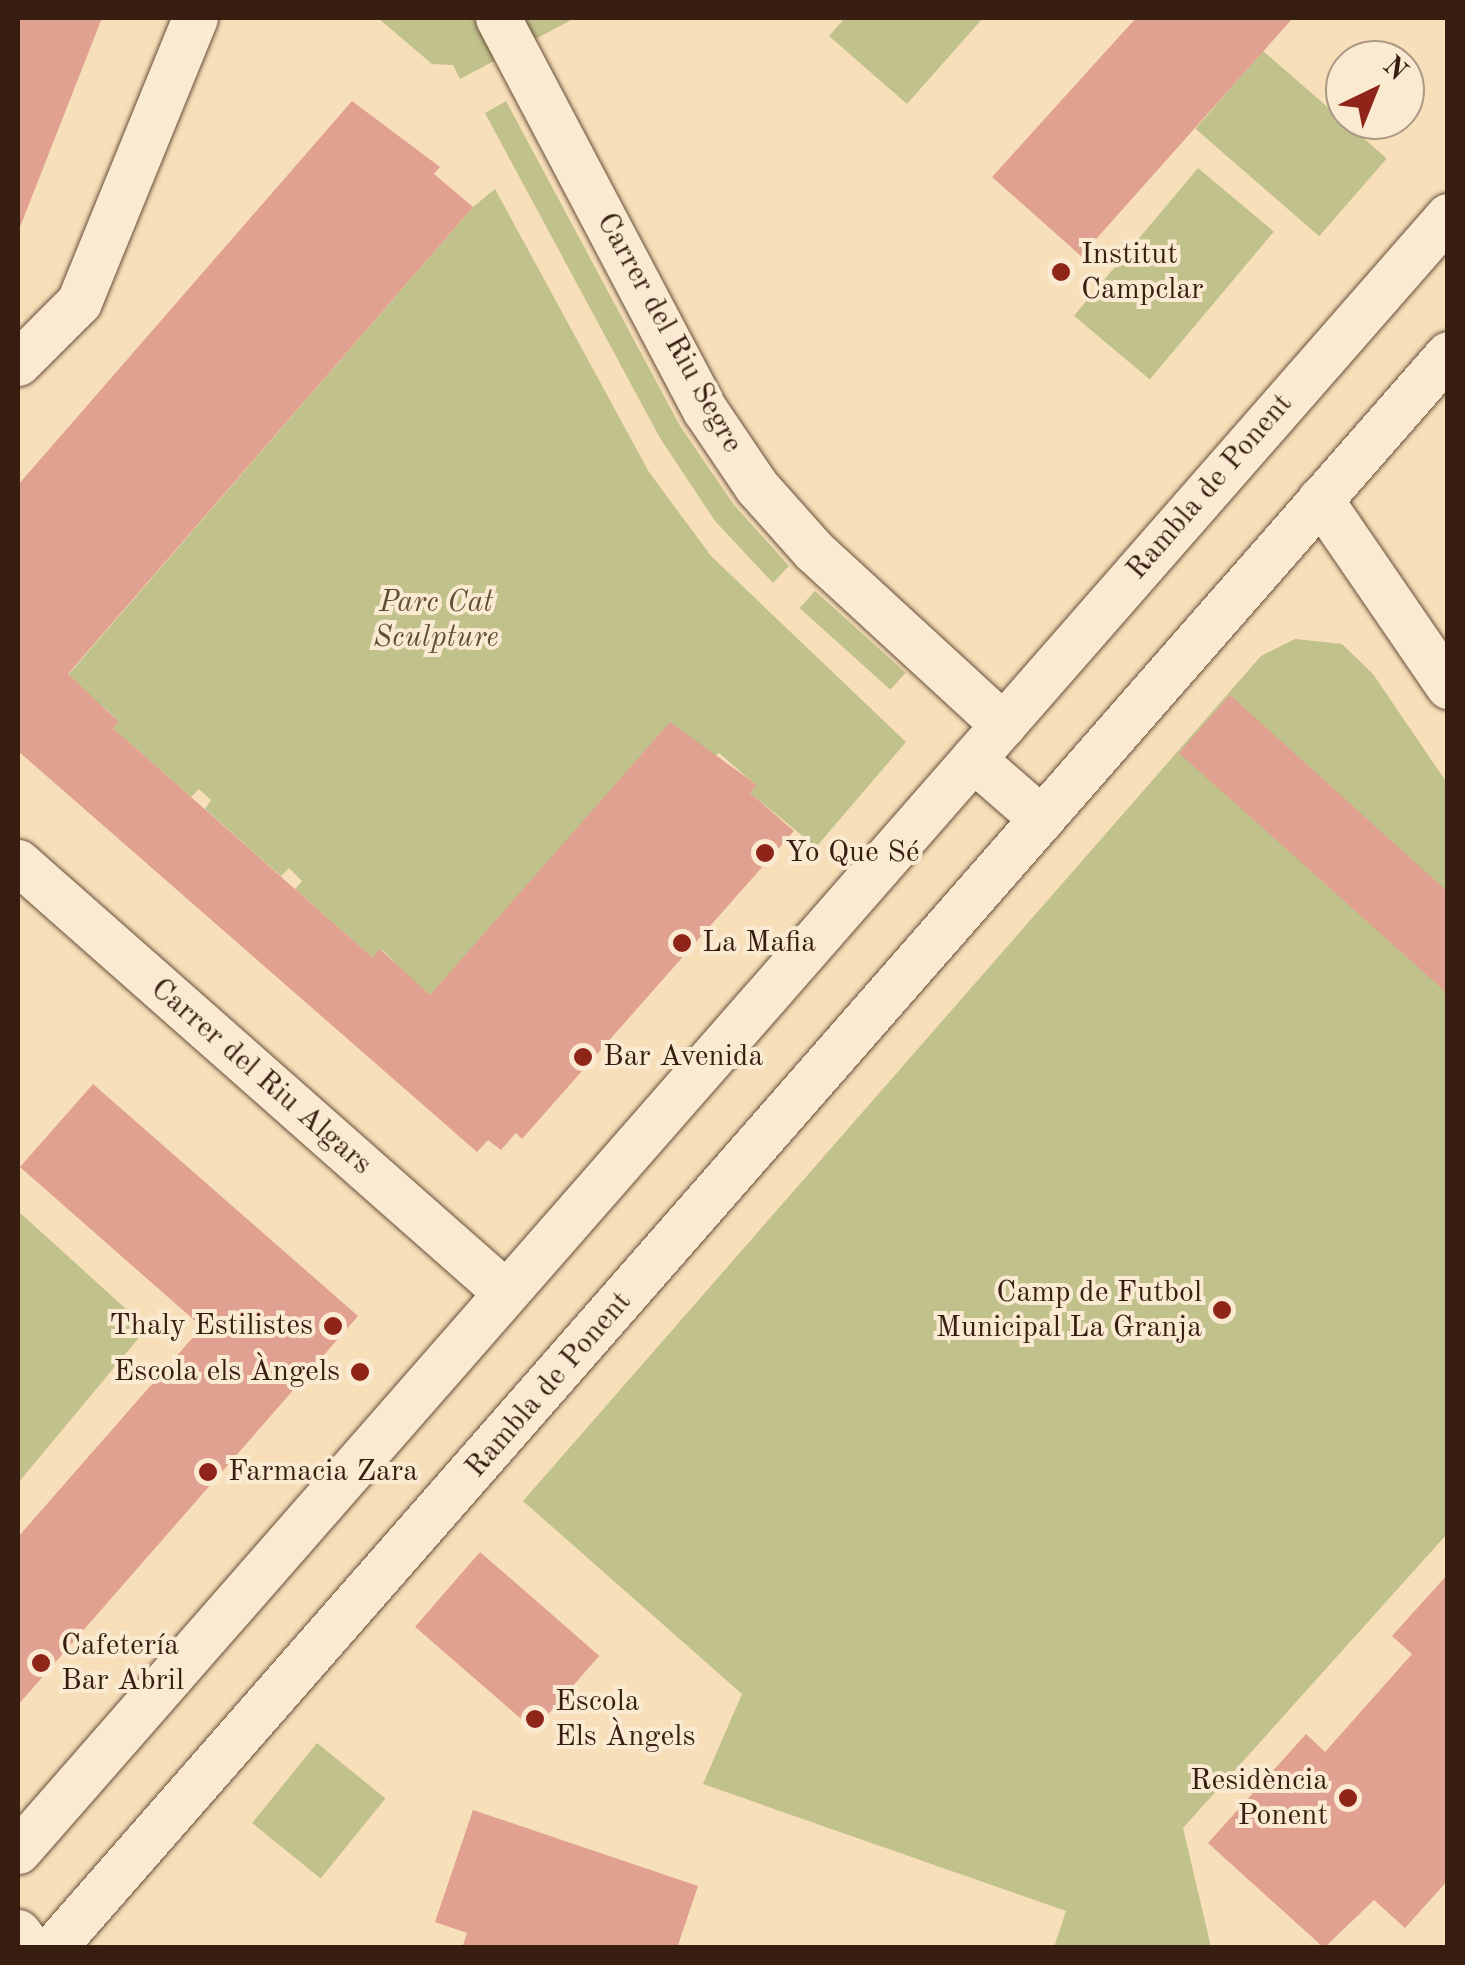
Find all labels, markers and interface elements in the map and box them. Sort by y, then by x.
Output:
north arrow [1325,40,1425,140]
text: N [1377,52,1411,87]
street label: Carrer del Riu Segre [588,207,750,459]
place label: Institut Campclar [1081,237,1204,308]
marker: Institut Campclar [1050,261,1072,283]
street label: Rambla de Ponent [1119,386,1301,588]
park label: Parc Cat Sculpture [373,585,499,656]
place label: Yo Que Sé [785,835,920,871]
marker: Yo Que Sé [754,842,776,864]
place label: La Mafia [702,925,816,961]
marker: La Mafia [671,932,693,954]
street label: Carrer del Riu Algars [143,971,379,1183]
place label: Bar Avenida [603,1039,763,1075]
marker: Bar Avenida [572,1046,594,1068]
place label: Camp de Futbol Municipal La Granja [936,1275,1202,1346]
street label: Rambla de Ponent [458,1284,640,1486]
marker: Camp de Futbol Municipal La Granja [1211,1299,1233,1321]
place label: Thaly Estilistes [109,1308,313,1344]
marker: Thaly Estilistes [322,1315,344,1337]
place label: Escola els Àngels [113,1354,340,1390]
marker: Escola els Àngels [349,1361,371,1383]
place label: Farmacia Zara [228,1454,418,1490]
marker: Farmacia Zara [197,1461,219,1483]
place label: Cafetería Bar Abril [61,1628,184,1698]
marker: Cafetería Bar Abril [30,1652,52,1674]
place label: Escola Els Àngels [555,1684,695,1754]
marker: Escola Els Àngels [524,1708,546,1730]
place label: Residència Ponent [1190,1763,1328,1834]
marker: Residència Ponent [1337,1787,1359,1809]

